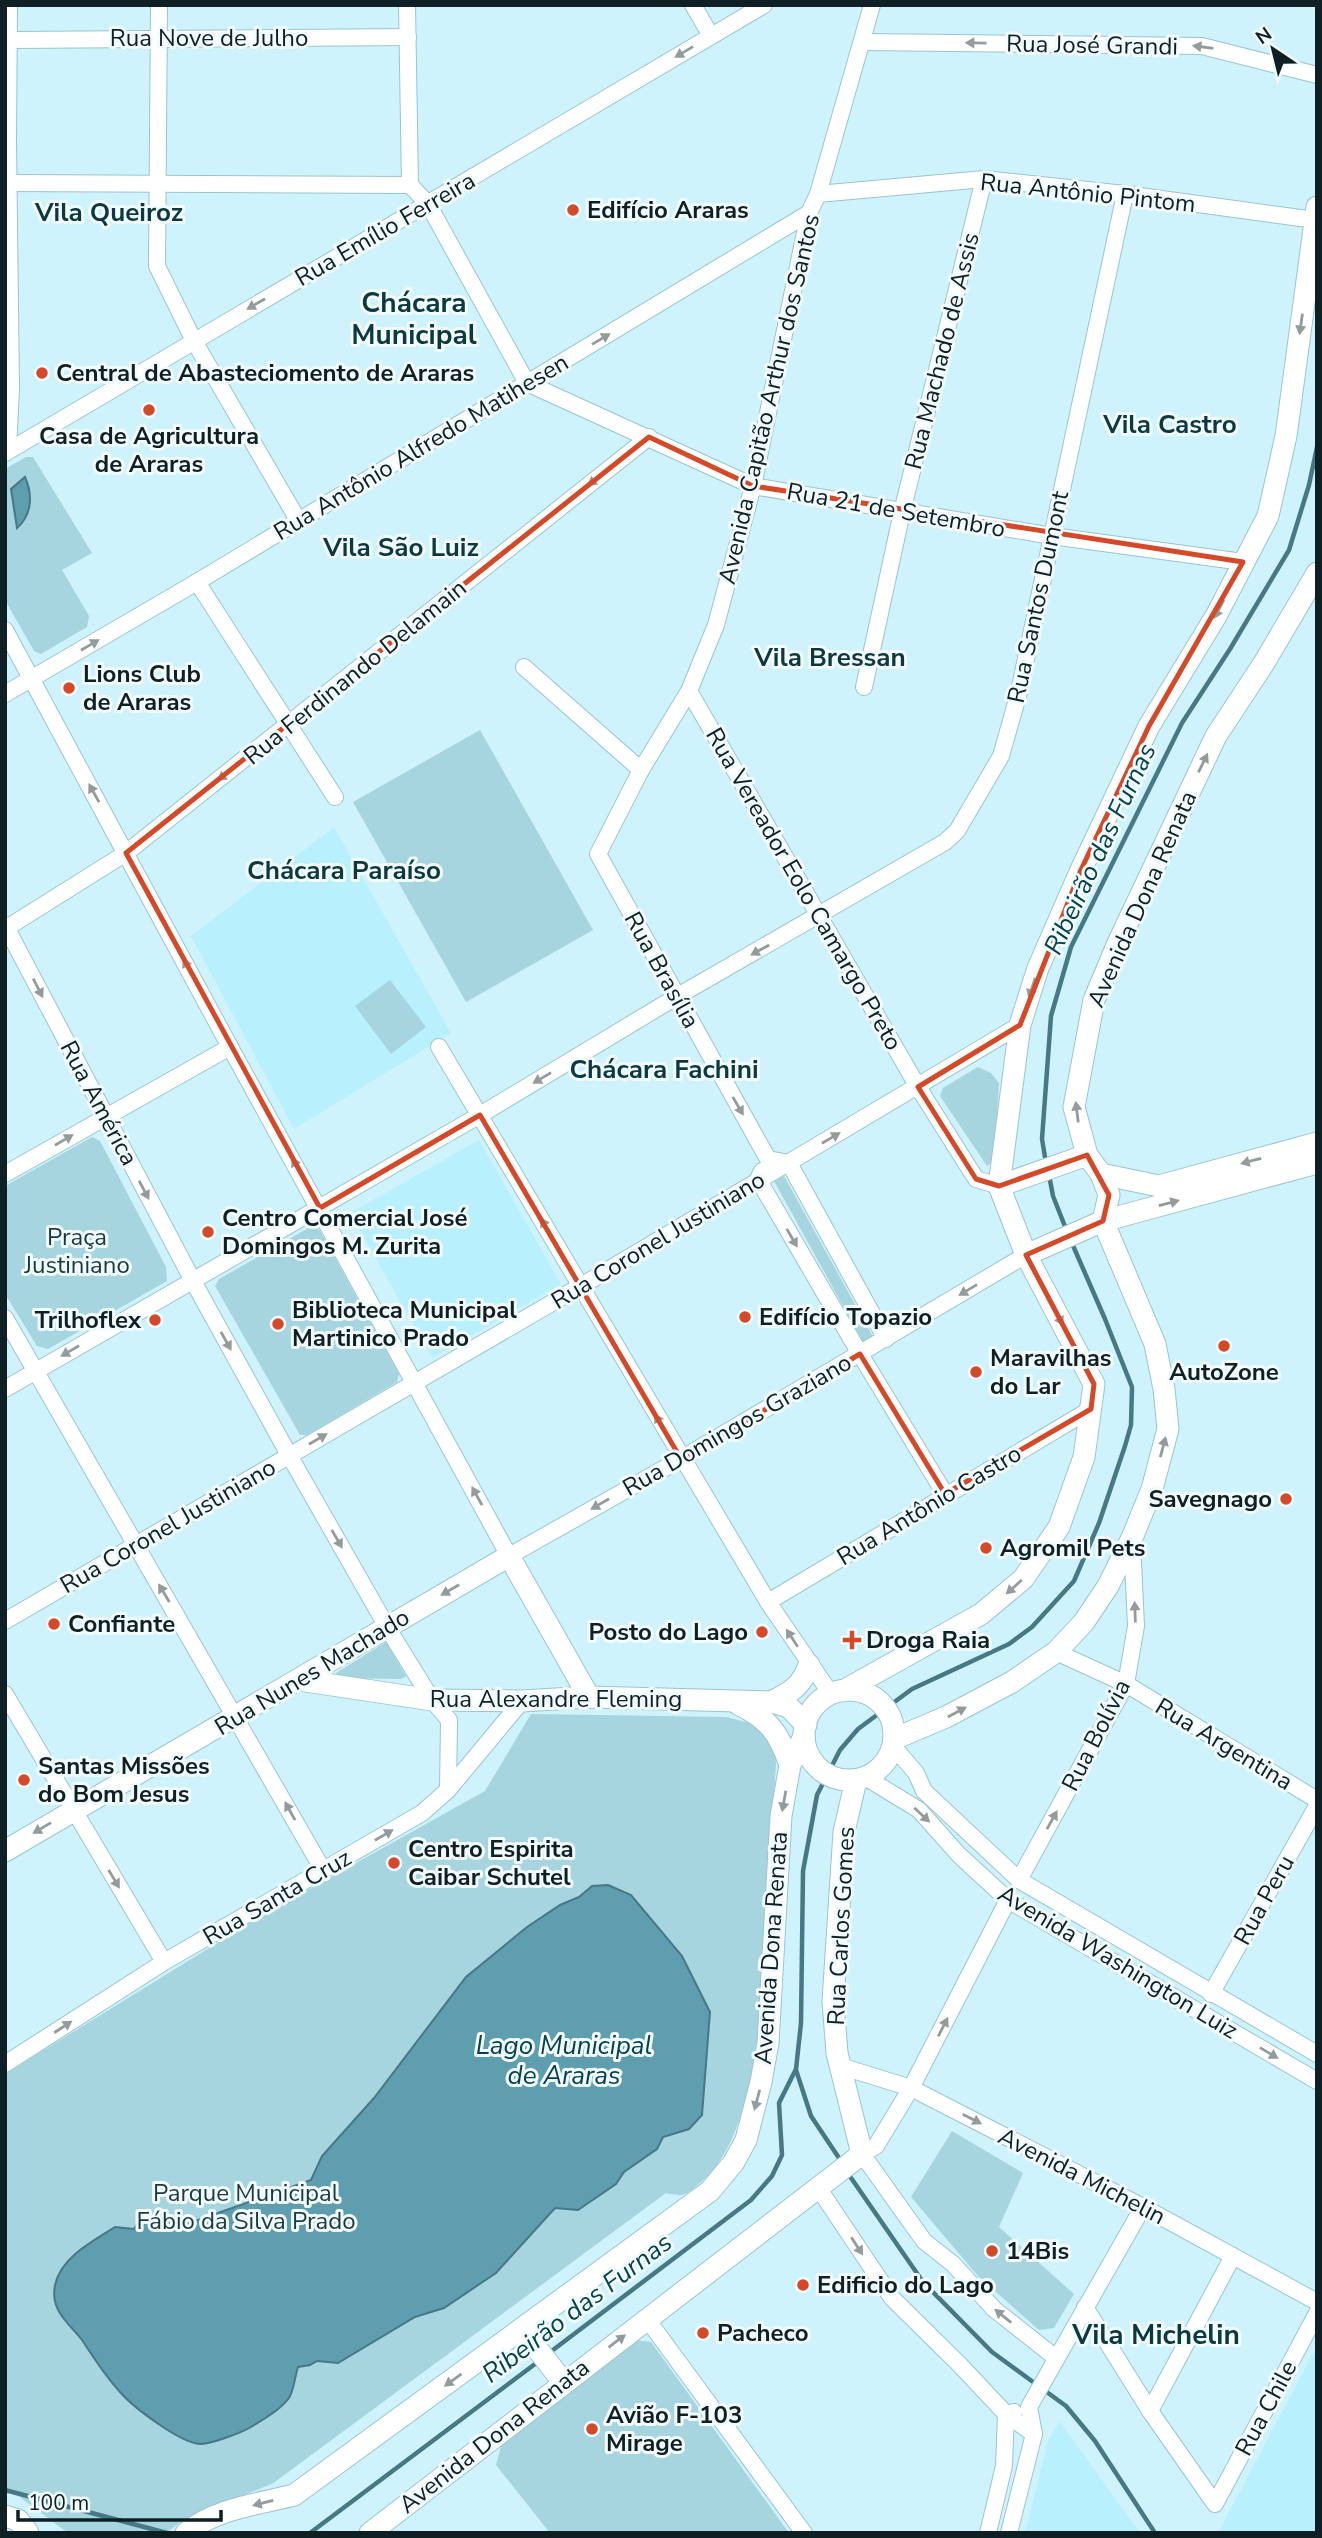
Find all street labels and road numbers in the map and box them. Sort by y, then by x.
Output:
street label: Rua Nove de Julho [110,22,308,54]
street label: Rua José Grandi [1006,28,1178,62]
street label: Rua Emílio Ferreira [289,164,481,294]
street label: Rua Antônio Pintom [979,166,1197,220]
street label: Avenida Capitão Arthur dos Santos [711,211,827,587]
street label: Rua Machado de Assis [897,229,987,473]
street label: Rua Antônio Alfredo Matihesen [268,346,574,548]
street label: Rua 21 de Setembro [784,475,1008,545]
street label: Rua Santos Dumont [1000,487,1076,706]
street label: Rua Ferdinando Delamain [237,572,473,772]
street label: Rua Vereador Eolo Camargo Preto [698,722,910,1056]
street label: Avenida Dona Renata [1080,786,1204,1012]
street label: Rua Brasília [617,906,707,1034]
street label: Rua América [53,1035,145,1171]
street label: Rua Coronel Justiniano [545,1163,771,1317]
street label: Rua Domingos Graziano [617,1346,857,1504]
street label: Rua Antônio Castro [831,1437,1027,1573]
street label: Rua Coronel Justiniano [54,1451,282,1601]
street label: Rua Nunes Machado [209,1601,415,1743]
street label: Rua Bolívia [1054,1674,1138,1796]
street label: Rua Alexandre Fleming [430,1683,682,1715]
street label: Rua Argentina [1149,1690,1299,1798]
street label: Rua Carlos Gomes [820,1826,862,2026]
street label: Avenida Dona Renata [747,1830,795,2066]
street label: Rua Santa Cruz [197,1842,357,1952]
street label: Rua Peru [1226,1849,1302,1951]
street label: Avenida Washington Luiz [992,1878,1244,2046]
street label: Avenida Michelin [993,2120,1171,2232]
street label: Avenida Dona Renata [392,2351,596,2521]
street label: Rua Chile [1228,2355,1304,2461]

